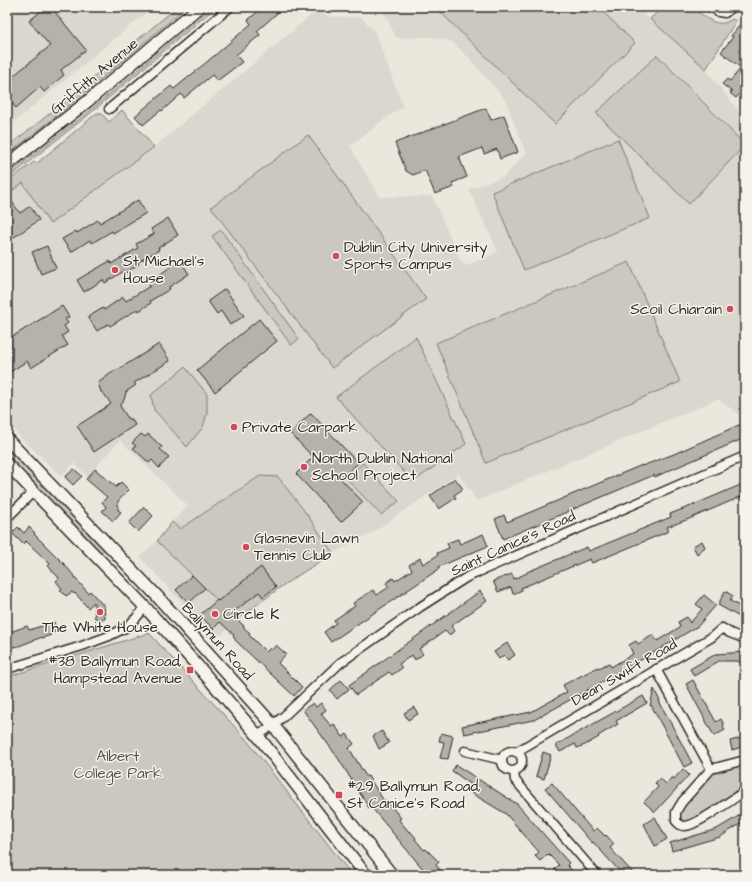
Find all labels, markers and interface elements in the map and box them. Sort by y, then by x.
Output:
street label: Griffith Avenue [46,33,143,120]
place label: Dublin City University Sports Campus [344,237,488,275]
place label: St Michael's House [123,251,205,289]
marker: Dublin City University Sports Campus [331,251,341,261]
marker: St Michael's House [110,265,120,275]
place label: Scoil Chiarain [630,299,722,320]
marker: Scoil Chiarain [725,304,735,314]
place label: Private Carpark [242,417,358,438]
marker: Private Carpark [229,422,239,432]
place label: North Dublin National School Project [312,448,453,486]
marker: North Dublin National School Project [299,462,309,472]
street label: Saint Canice's Road [448,505,579,582]
place label: Glasnevin Lawn Tennis Club [254,528,359,566]
marker: Glasnevin Lawn Tennis Club [241,542,251,552]
street label: Ballymun Road [176,598,259,686]
place label: Circle K [223,604,279,625]
marker: The White House [95,607,105,617]
marker: Circle K [210,609,220,619]
place label: The White House [42,617,158,638]
street label: Dean Swift Road [568,634,681,711]
place label: #38 Ballymun Road, Hampstead Avenue [48,651,182,689]
marker: #38 Ballymun Road, Hampstead Avenue [185,665,195,675]
park label: Albert College Park [74,746,162,785]
place label: #29 Ballymun Road, St Canice's Road [347,776,481,814]
marker: #29 Ballymun Road, St Canice's Road [334,790,344,800]

